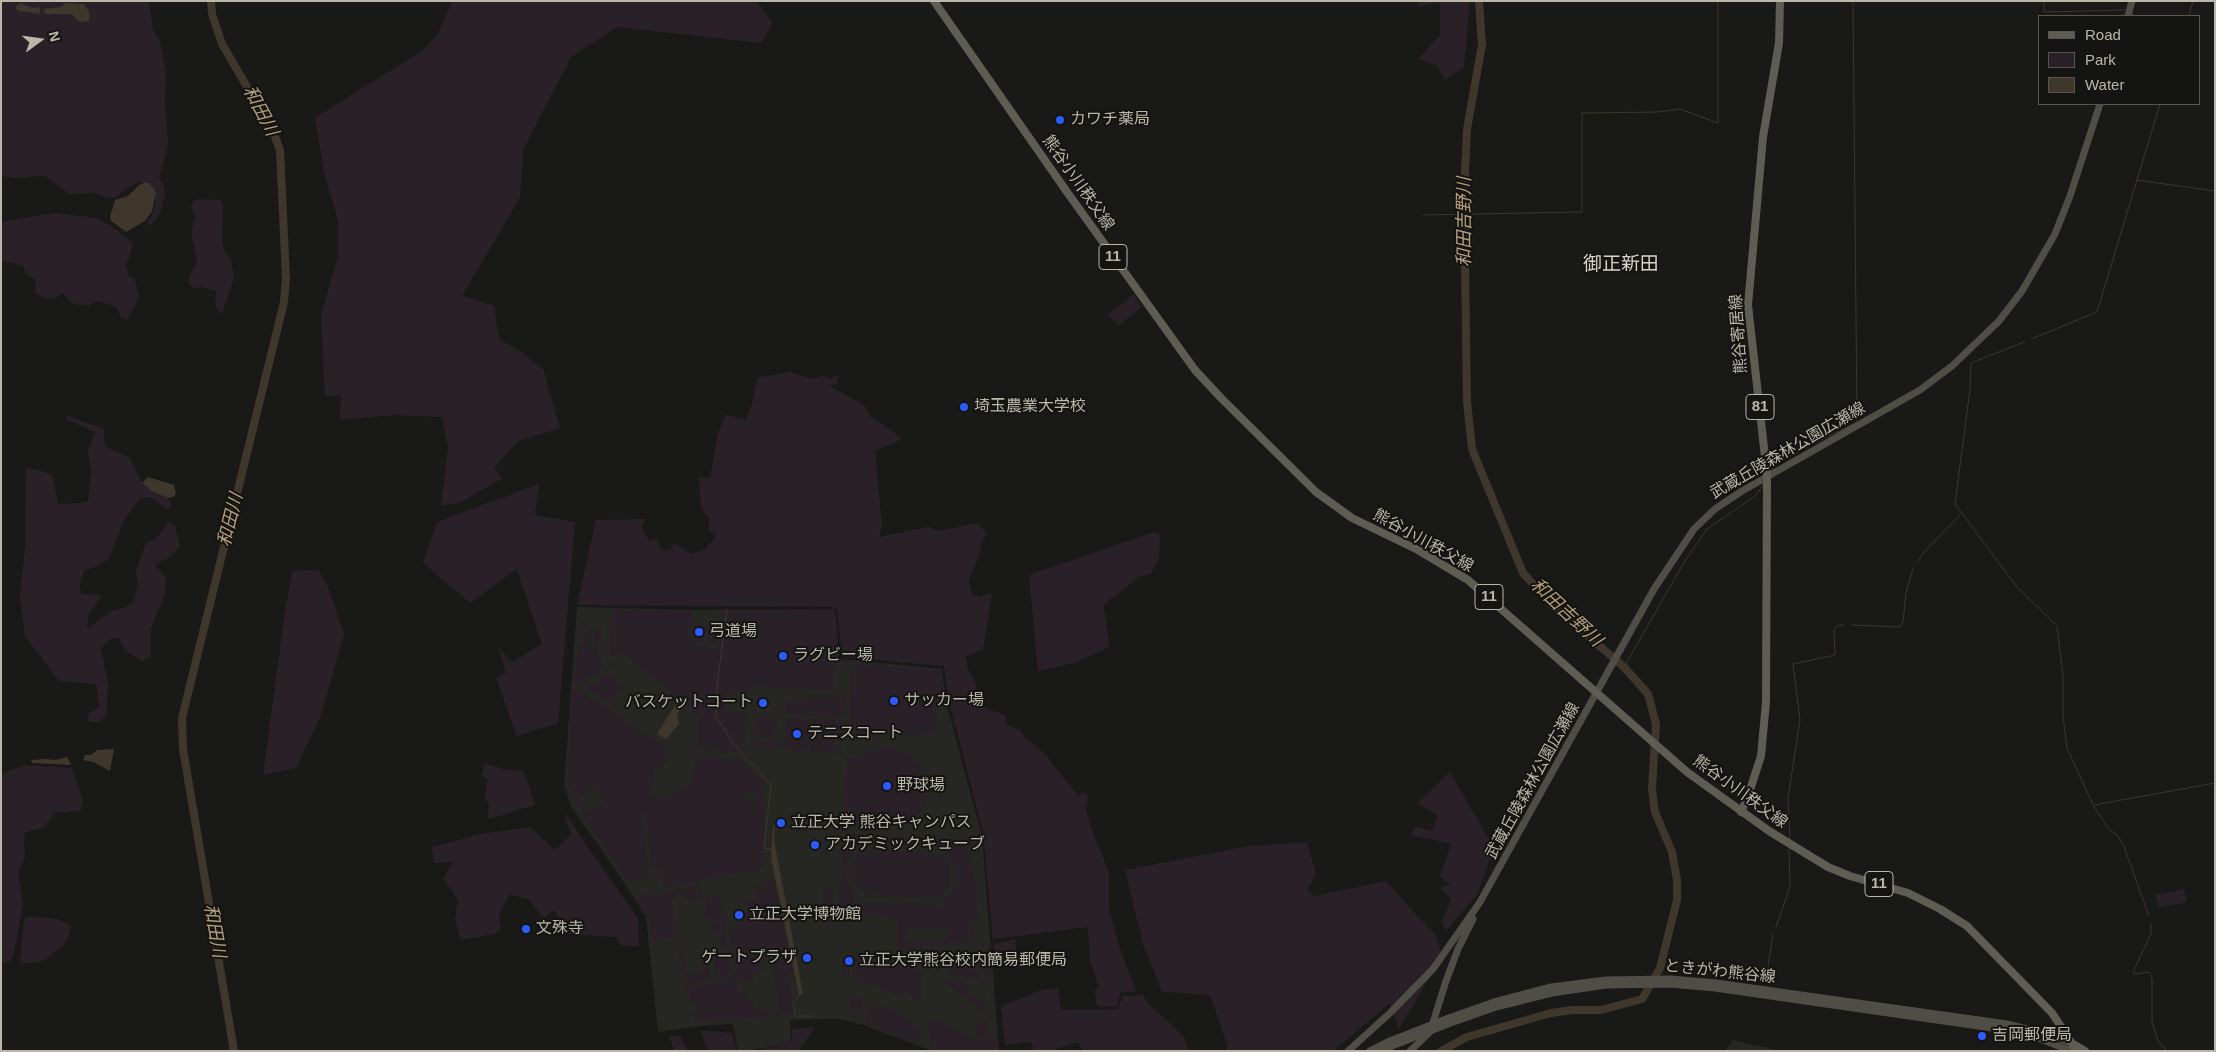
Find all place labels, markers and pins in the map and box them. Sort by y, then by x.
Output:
place label: カワチ薬局 [1070,110,1150,130]
marker: カワチ薬局 [1054,114,1066,126]
place label: 埼玉農業大学校 [974,397,1086,417]
marker: 埼玉農業大学校 [958,401,970,413]
place label: 弓道場 [709,622,757,642]
marker: 弓道場 [693,626,705,638]
place label: ラグビー場 [793,646,873,666]
marker: ラグビー場 [777,650,789,662]
place label: サッカー場 [904,691,984,711]
place label: バスケットコート [625,693,753,713]
marker: サッカー場 [888,695,900,707]
marker: バスケットコート [757,697,769,709]
place label: テニスコート [807,724,903,744]
marker: テニスコート [791,728,803,740]
place label: 野球場 [897,776,945,796]
marker: 野球場 [881,780,893,792]
place label: 立正大学 熊谷キャンパス [791,813,971,833]
marker: 立正大学 熊谷キャンパス [775,817,787,829]
place label: アカデミックキューブ [825,835,985,855]
marker: アカデミックキューブ [809,839,821,851]
place label: 立正大学博物館 [749,905,861,925]
marker: 立正大学博物館 [733,909,745,921]
place label: 文殊寺 [536,919,584,939]
marker: 文殊寺 [520,923,532,935]
place label: ゲートプラザ [701,948,797,968]
place label: 立正大学熊谷校内簡易郵便局 [859,951,1067,971]
marker: ゲートプラザ [801,952,813,964]
marker: 立正大学熊谷校内簡易郵便局 [843,955,855,967]
place label: 吉岡郵便局 [1992,1026,2072,1046]
marker: 吉岡郵便局 [1976,1030,1988,1042]

